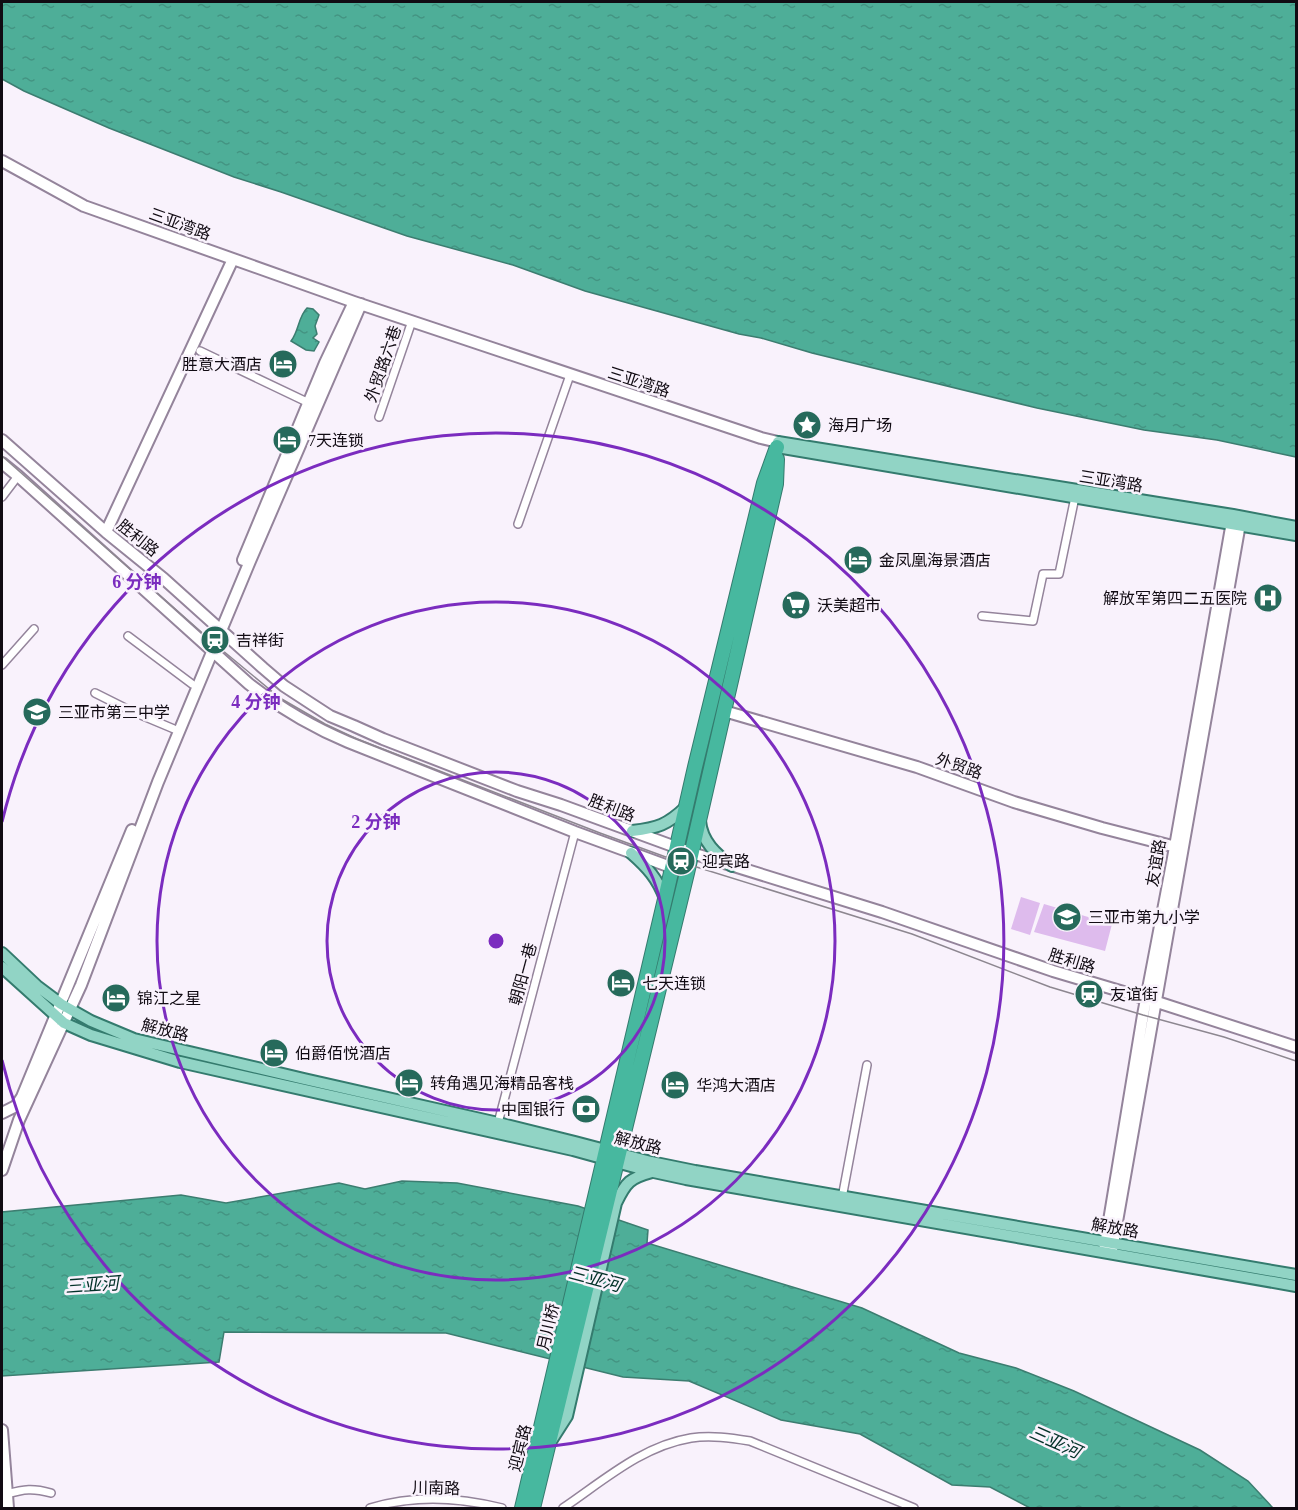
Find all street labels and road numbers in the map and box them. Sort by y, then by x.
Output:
street label: 三亚湾路 [147,205,213,243]
street label: 外贸路六巷 [362,323,404,405]
street label: 三亚湾路 [606,364,672,400]
street label: 三亚湾路 [1078,468,1144,494]
street label: 胜利路 [114,516,162,560]
street label: 外贸路 [934,750,984,782]
street label: 胜利路 [587,791,637,825]
street label: 友谊路 [1143,838,1169,888]
street label: 朝阳一巷 [507,941,539,1007]
street label: 胜利路 [1047,946,1097,976]
street label: 解放路 [140,1016,190,1044]
street label: 解放路 [613,1129,663,1157]
street label: 解放路 [1090,1215,1140,1241]
street label: 月川桥 [534,1302,562,1352]
street label: 迎宾路 [506,1423,534,1473]
street label: 川南路 [412,1479,460,1497]

